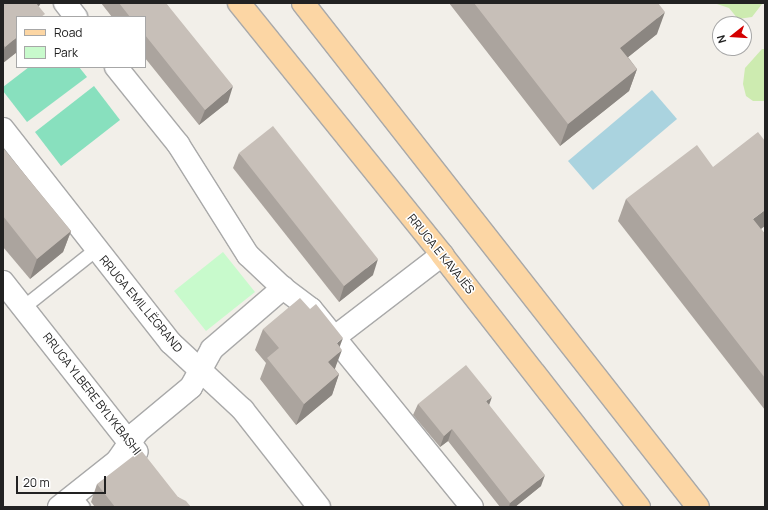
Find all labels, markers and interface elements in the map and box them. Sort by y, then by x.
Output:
legend [16,16,146,68]
north arrow [712,16,752,56]
text: Road [54,24,82,41]
text: N [713,33,729,45]
text: Park [54,44,78,61]
street label: RRUGA E KAVAJËS [404,211,478,297]
street label: RRUGA EMIL LËGRAND [96,252,186,356]
street label: RRUGA YLBERE BYLYKBASHI [40,330,144,458]
scale bar [18,468,108,494]
text: 20 m [23,474,50,491]

